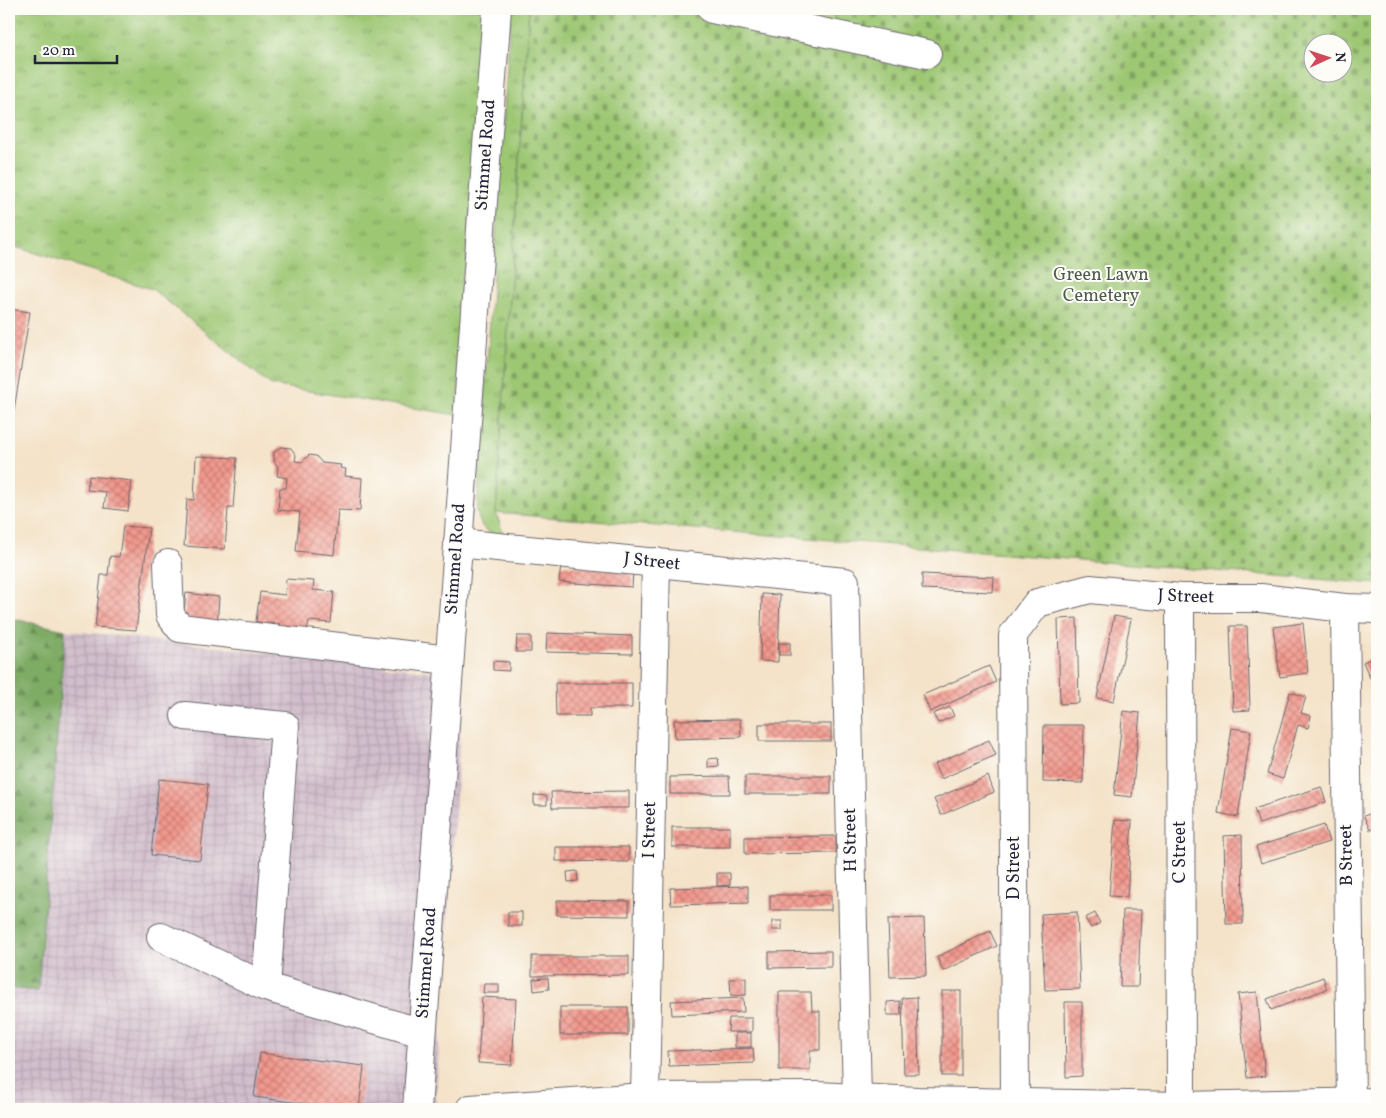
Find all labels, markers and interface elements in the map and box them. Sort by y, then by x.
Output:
scale bar [35,32,118,64]
north arrow [1304,32,1354,82]
text: 20 m [42,41,75,62]
text: N [1330,52,1349,63]
street label: Stimmel Road [470,98,502,212]
park label: Green Lawn Cemetery [1053,263,1149,309]
street label: Stimmel Road [440,502,472,616]
street label: J Street [622,547,682,577]
street label: J Street [1157,584,1215,610]
street label: I Street [637,801,663,859]
street label: H Street [838,808,864,872]
street label: C Street [1168,821,1193,883]
street label: B Street [1334,824,1360,886]
street label: D Street [1002,836,1027,900]
street label: Stimmel Road [411,906,443,1020]

